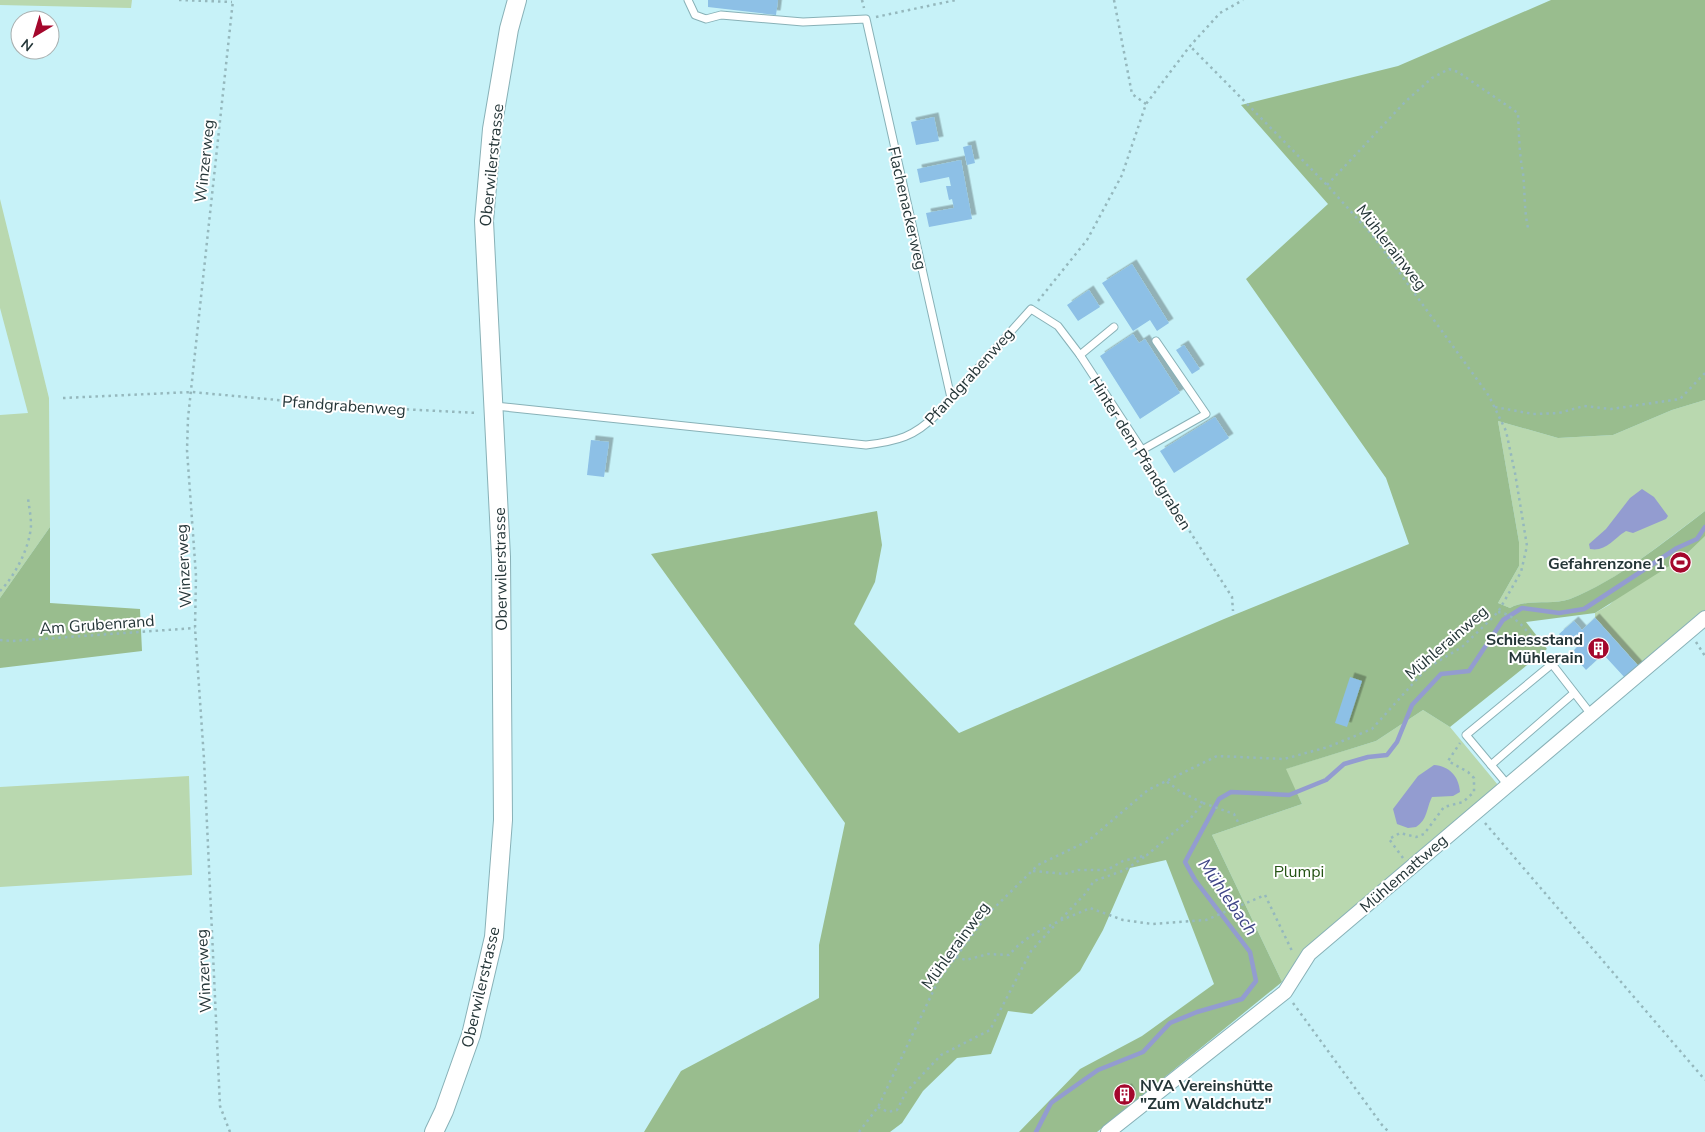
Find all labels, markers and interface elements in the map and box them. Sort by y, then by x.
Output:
north arrow [10,10,60,60]
text: N [17,34,37,56]
street label: Oberwilerstrasse [475,103,509,228]
street label: Winzerweg [190,118,220,204]
street label: Flachenackerweg [882,145,932,272]
street label: Mühlerainweg [1351,200,1432,295]
street label: Pfandgrabenweg [920,323,1019,430]
street label: Hinter dem Pfandgraben [1084,373,1196,534]
street label: Pfandgrabenweg [281,391,406,421]
street label: Oberwilerstrasse [489,507,513,631]
street label: Winzerweg [171,524,197,608]
sports icon: Gefahrenzone 1 [1669,551,1693,575]
place label: Gefahrenzone 1 [1548,553,1665,575]
street label: Mühlerainweg [1401,601,1493,685]
street label: Am Grubenrand [39,610,155,640]
place label: Schiessstand Mühlerain [1486,629,1583,669]
building icon: Schiessstand Mühlerain [1587,636,1611,660]
street label: Mühlemattweg [1355,830,1452,918]
water label: Mühlebach [1193,854,1263,940]
park label: Plumpi [1274,861,1324,883]
street label: Mühlerainweg [917,897,995,994]
street label: Oberwilerstrasse [456,925,506,1050]
street label: Winzerweg [191,929,217,1013]
place label: NVA Vereinshütte "Zum Waldchutz" [1140,1075,1273,1115]
building icon: NVA Vereinshütte "Zum Waldchutz" [1112,1082,1136,1106]

